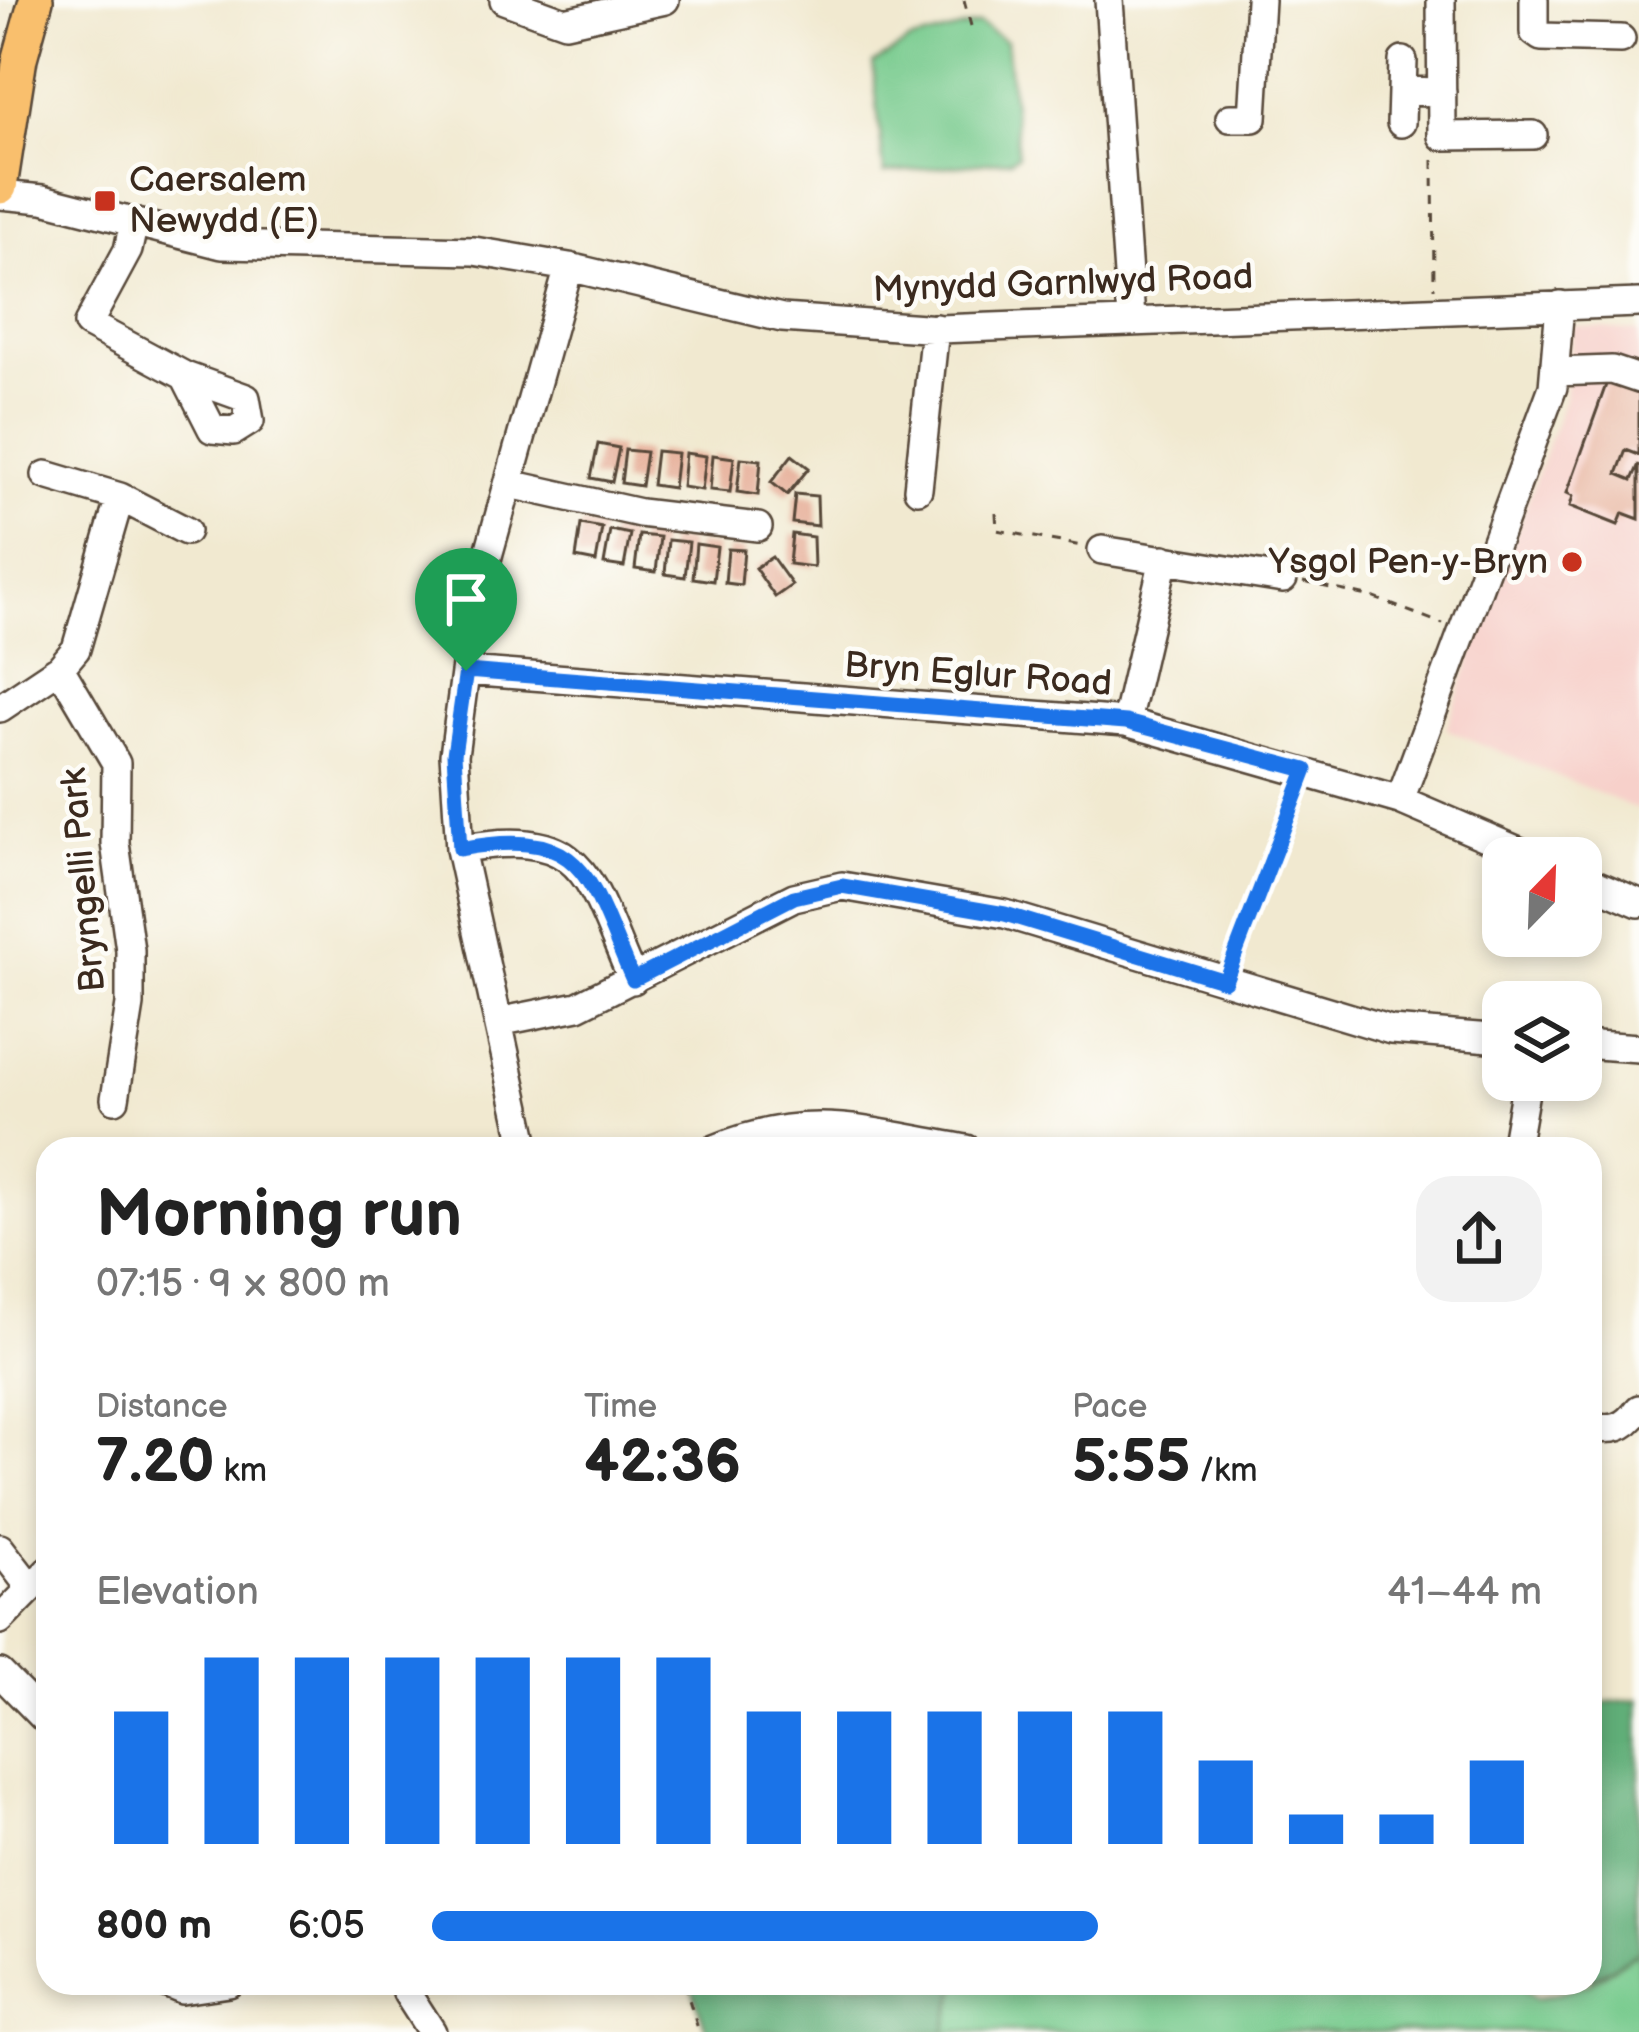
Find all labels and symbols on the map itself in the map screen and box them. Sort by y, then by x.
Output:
place label: Caersalem Newydd (E) [129,159,319,243]
marker: Caersalem Newydd (E) [92,188,118,214]
street label: Mynydd Garnlwyd Road [872,256,1254,312]
place label: Ysgol Pen-y-Bryn [1268,541,1548,584]
pin [415,548,517,671]
marker: Ysgol Pen-y-Bryn [1559,549,1585,575]
street label: Bryn Eglur Road [843,644,1113,706]
street label: Bryngelli Park [53,766,115,994]
north arrow [1482,837,1602,957]

